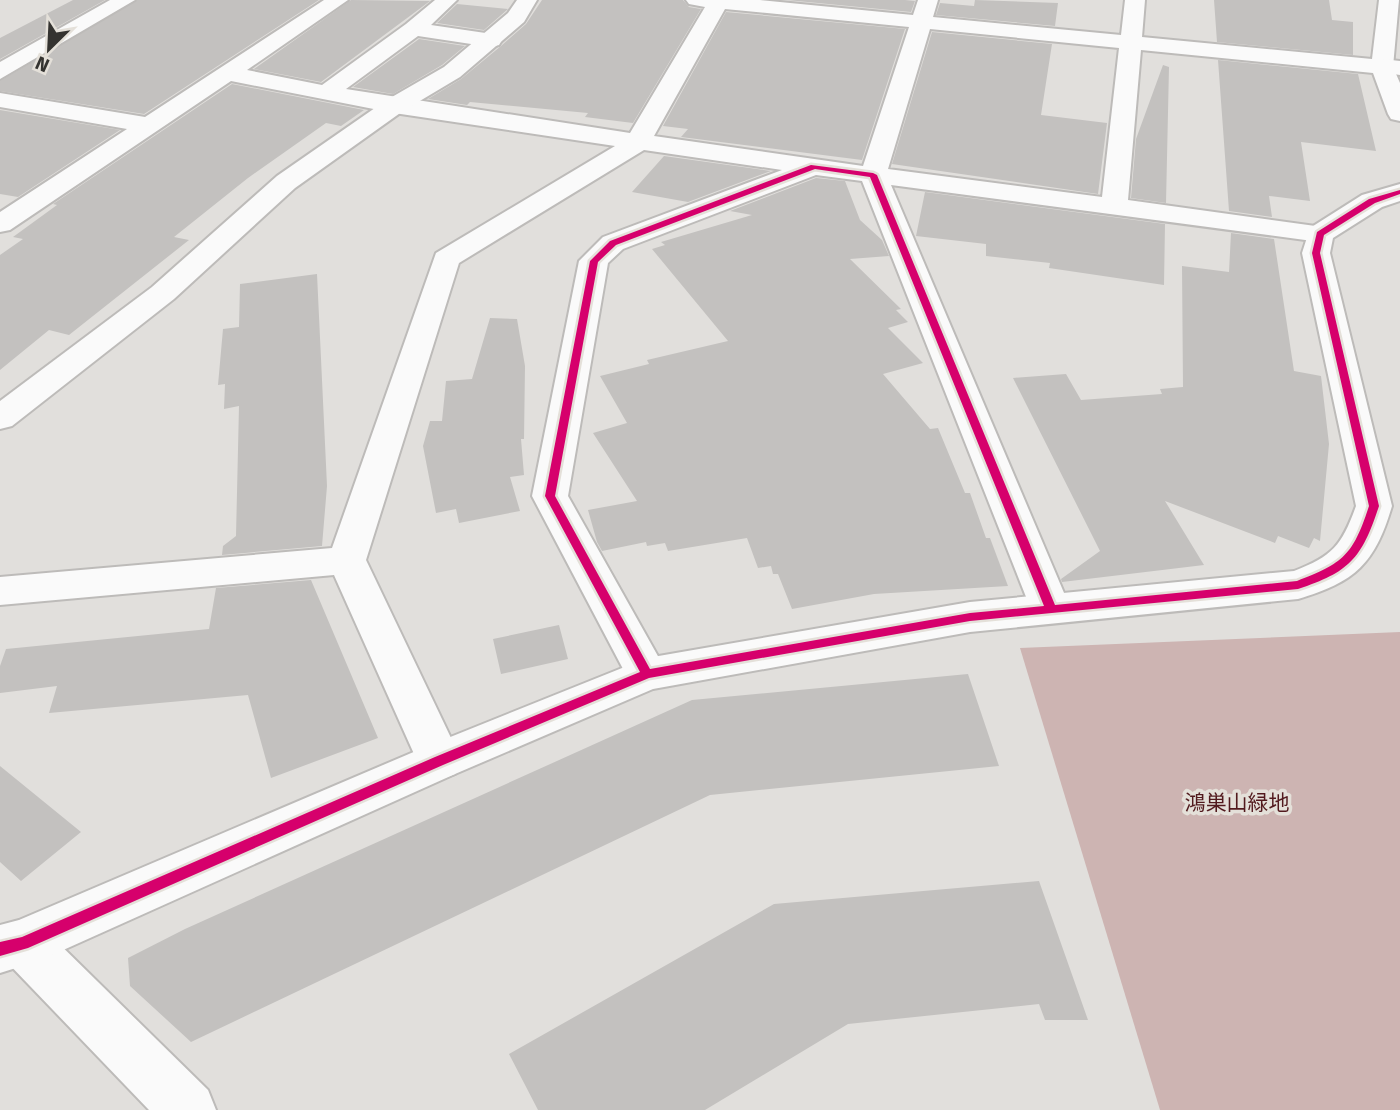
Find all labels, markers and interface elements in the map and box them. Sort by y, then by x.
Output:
north arrow [14,14,84,84]
text: N [32,51,53,77]
park label: 鴻巣山緑地 [1185,790,1290,816]

